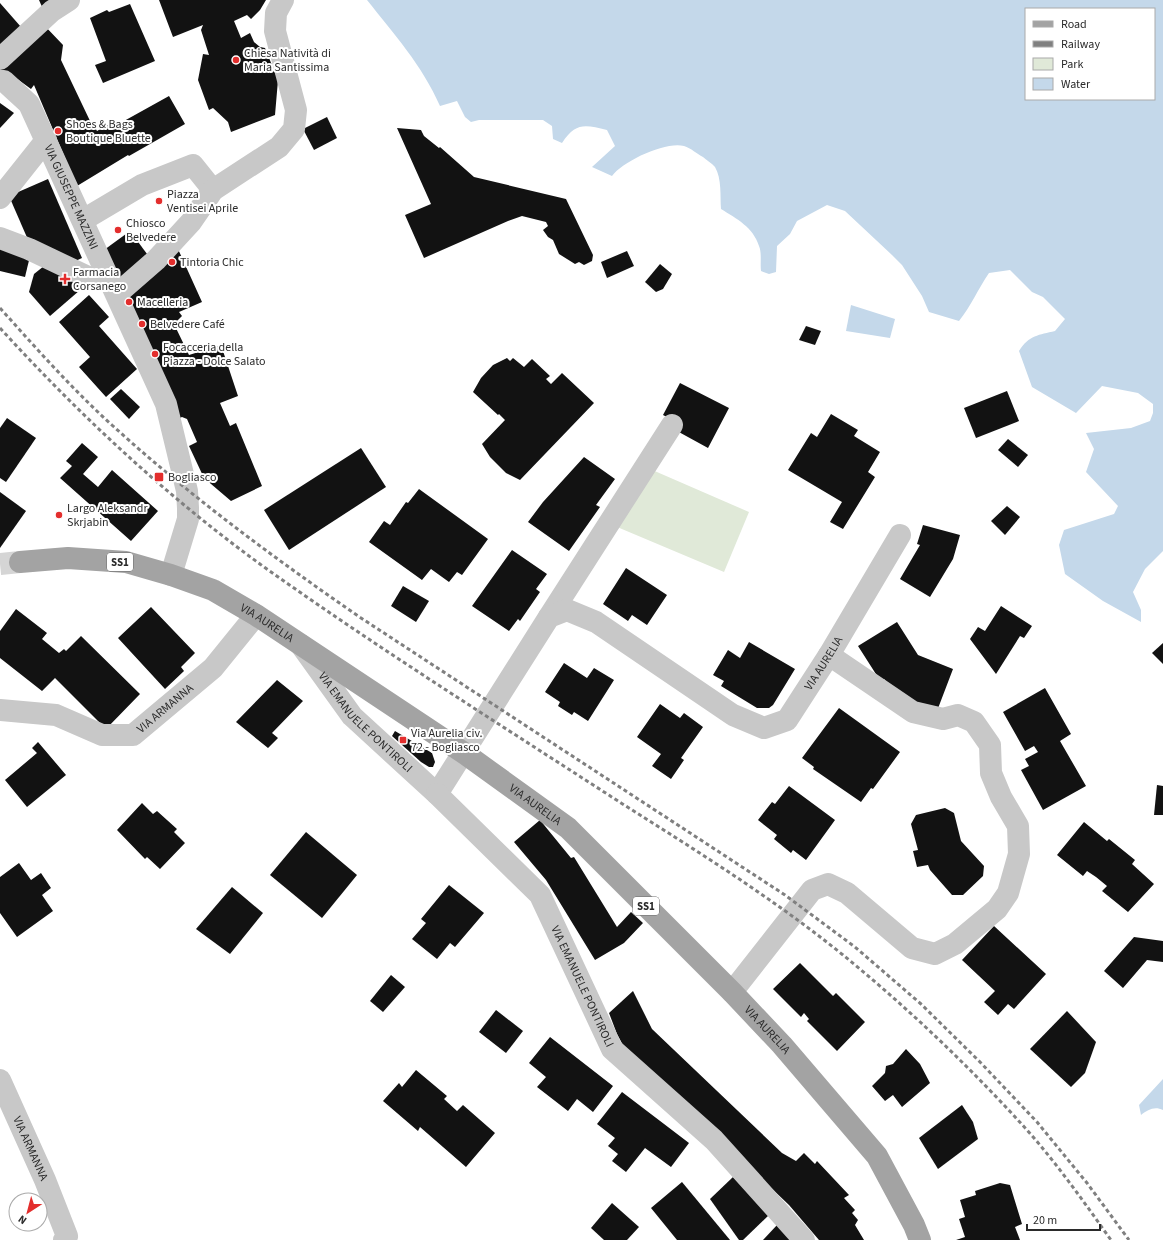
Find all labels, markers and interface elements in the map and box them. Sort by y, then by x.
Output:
legend [1025,8,1155,100]
text: Road [1061,16,1087,33]
text: Railway [1061,36,1100,53]
place label: Chiesa Natività di Maria Santissima [244,45,331,76]
marker: Chiesa Natività di Maria Santissima [231,55,241,65]
text: Park [1061,56,1083,73]
text: Water [1061,76,1091,93]
place label: Shoes & Bags Boutique Bluette [66,116,151,147]
marker: Shoes & Bags Boutique Bluette [53,126,63,136]
street label: VIA GIUSEPPE MAZZINI [40,142,103,252]
place label: Piazza Ventisei Aprile [167,186,238,217]
marker: Piazza Ventisei Aprile [154,196,164,206]
place label: Chiosco Belvedere [126,215,176,246]
marker: Chiosco Belvedere [113,225,123,235]
place label: Tintoria Chic [180,254,244,271]
marker: Tintoria Chic [167,257,177,267]
place label: Farmacia Corsanego [73,264,126,295]
marker: Farmacia Corsanego [60,274,70,284]
place label: Macelleria [137,294,188,311]
marker: Macelleria [124,297,134,307]
place label: Belvedere Café [150,316,225,333]
marker: Belvedere Café [137,319,147,329]
place label: Focacceria della Piazza - Dolce Salato [163,339,266,370]
marker: Focacceria della Piazza - Dolce Salato [150,349,160,359]
place label: Bogliasco [168,469,216,486]
marker: Bogliasco [153,471,165,483]
place label: Largo Aleksandr Skrjabin [67,500,148,531]
marker: Largo Aleksandr Skrjabin [54,510,64,520]
road number: SS1 [107,553,133,571]
street label: VIA AURELIA [237,599,298,647]
street label: VIA AURELIA [800,632,847,694]
street label: VIA EMANUELE PONTIROLI [314,668,416,776]
street label: VIA ARMANNA [133,679,197,737]
place label: Via Aurelia civ. 72 - Bogliasco [411,725,483,756]
marker: Via Aurelia civ. 72 - Bogliasco [398,735,408,745]
street label: VIA AURELIA [506,780,565,829]
road number: SS1 [633,897,659,915]
street label: VIA EMANUELE PONTIROLI [547,923,618,1050]
street label: VIA AURELIA [740,1002,795,1058]
street label: VIA ARMANNA [9,1113,53,1184]
north arrow [8,1192,48,1232]
scale bar [1027,1206,1100,1232]
text: N [15,1211,30,1228]
text: 20 m [1033,1212,1057,1229]

